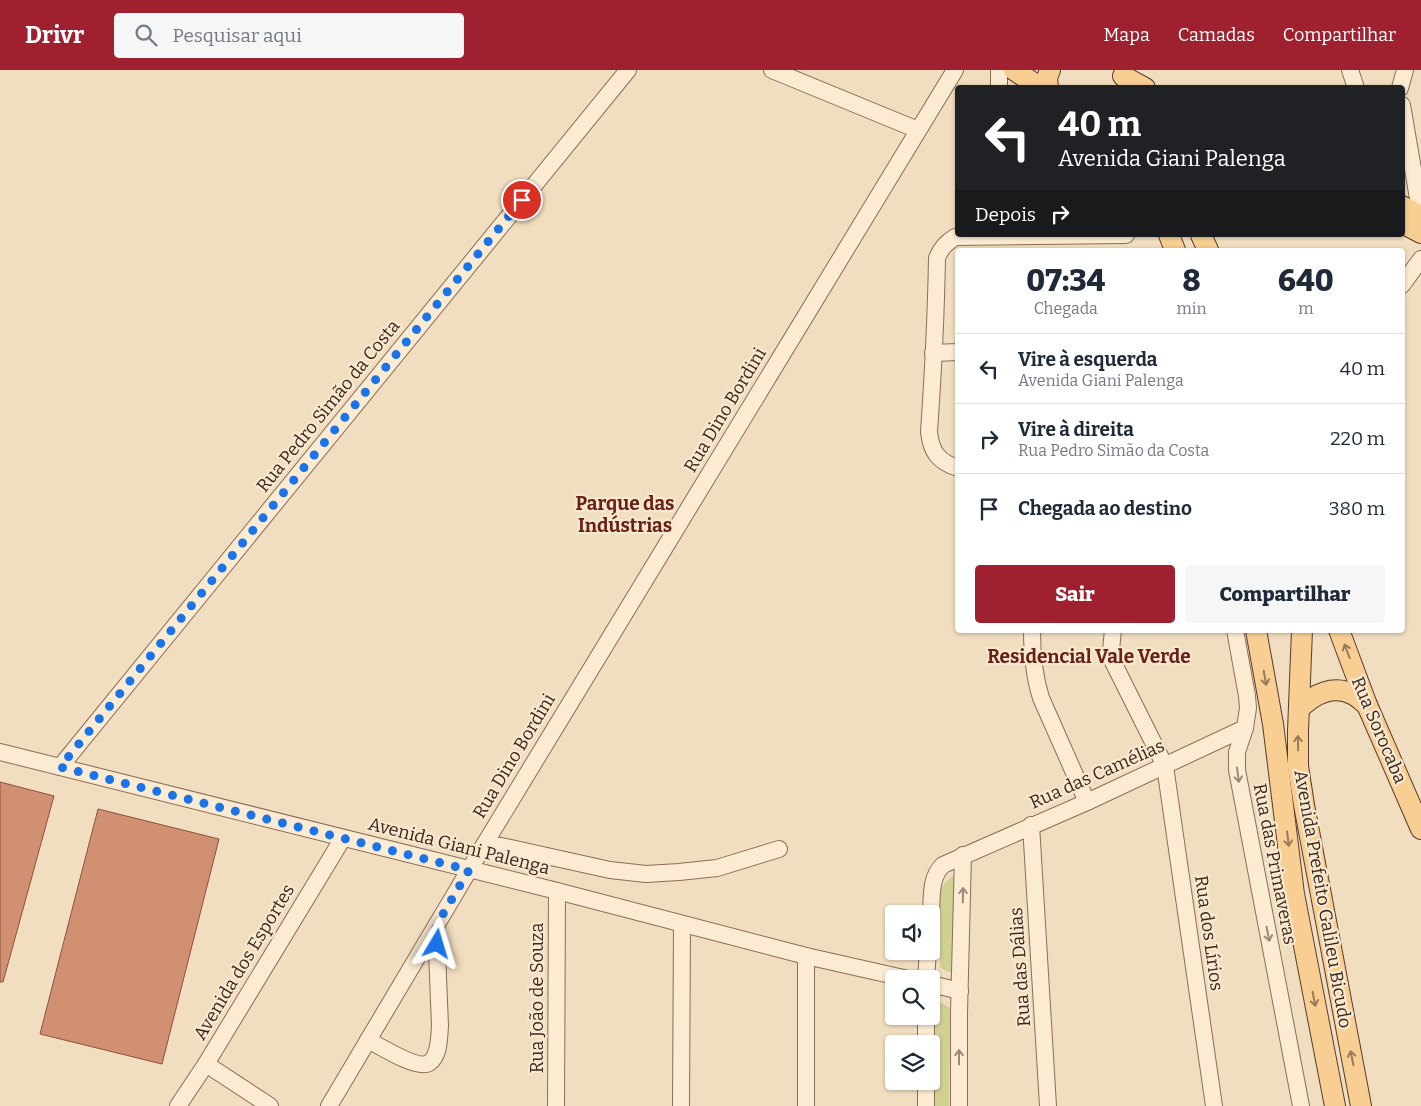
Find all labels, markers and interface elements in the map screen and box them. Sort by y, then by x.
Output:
search box [114,13,464,58]
text: Drivr [25,21,84,49]
icon: search [132,21,160,49]
text: Pesquisar aqui [172,24,302,47]
text: Mapa [1104,24,1150,46]
text: Camadas [1178,24,1255,46]
text: Compartilhar [1283,24,1396,46]
text: 40 m [1058,103,1141,145]
icon: left [975,105,1040,170]
text: Avenida Giani Palenga [1058,145,1286,172]
pin [501,179,543,221]
icon: arrive [508,186,536,214]
icon: right [1046,200,1074,228]
text: Depois [975,203,1036,226]
text: 07:34 [1026,263,1105,299]
text: 8 [1183,263,1201,299]
text: 640 [1278,263,1334,299]
text: Chegada [1034,299,1098,318]
text: min [1177,299,1207,318]
text: m [1298,299,1313,318]
street label: Rua Pedro Simão da Costa [252,315,404,497]
street label: Rua Dino Bordini [679,344,771,476]
text: Vire à esquerda [1018,348,1157,371]
icon: left [975,355,1003,383]
text: 40 m [1340,357,1385,380]
text: Avenida Giani Palenga [1018,371,1184,390]
text: Vire à direita [1018,418,1134,441]
icon: right [975,425,1003,453]
text: 220 m [1330,427,1385,450]
text: Rua Pedro Simão da Costa [1018,441,1209,460]
district label: Parque das Indústrias [576,492,674,537]
icon: arrive [975,495,1003,523]
text: Chegada ao destino [1018,497,1192,520]
text: 380 m [1329,497,1385,520]
button: Sair [975,565,1175,623]
button: Compartilhar [1185,565,1385,623]
one-way arrow [1342,644,1351,659]
district label: Residencial Vale Verde [987,645,1191,668]
one-way arrow [1260,670,1270,686]
street label: Rua Sorocaba [1347,673,1411,787]
street label: Rua Dino Bordini [468,690,560,822]
street label: Rua das Camélias [1026,734,1168,814]
one-way arrow [1293,735,1303,752]
one-way arrow [1233,766,1243,782]
street label: Avenida Prefeito Galileu Bicudo [1289,768,1357,1030]
street label: Rua das Primaveras [1249,782,1301,946]
street label: Avenida Giani Palenga [366,813,552,879]
one-way arrow [1283,831,1293,847]
street label: Rua dos Lírios [1190,874,1228,992]
street label: Avenida dos Esportes [189,880,299,1044]
one-way arrow [958,887,967,903]
map controls [885,905,940,1090]
button: sound [885,905,940,960]
street label: Rua das Dálias [1005,906,1035,1028]
position arrow [410,917,462,969]
street label: Rua João de Souza [526,923,548,1073]
one-way arrow [1264,926,1274,942]
button: search [885,970,940,1025]
one-way arrow [1310,991,1320,1007]
button: layers [885,1035,940,1090]
one-way arrow [954,1050,964,1066]
one-way arrow [1347,1051,1356,1067]

